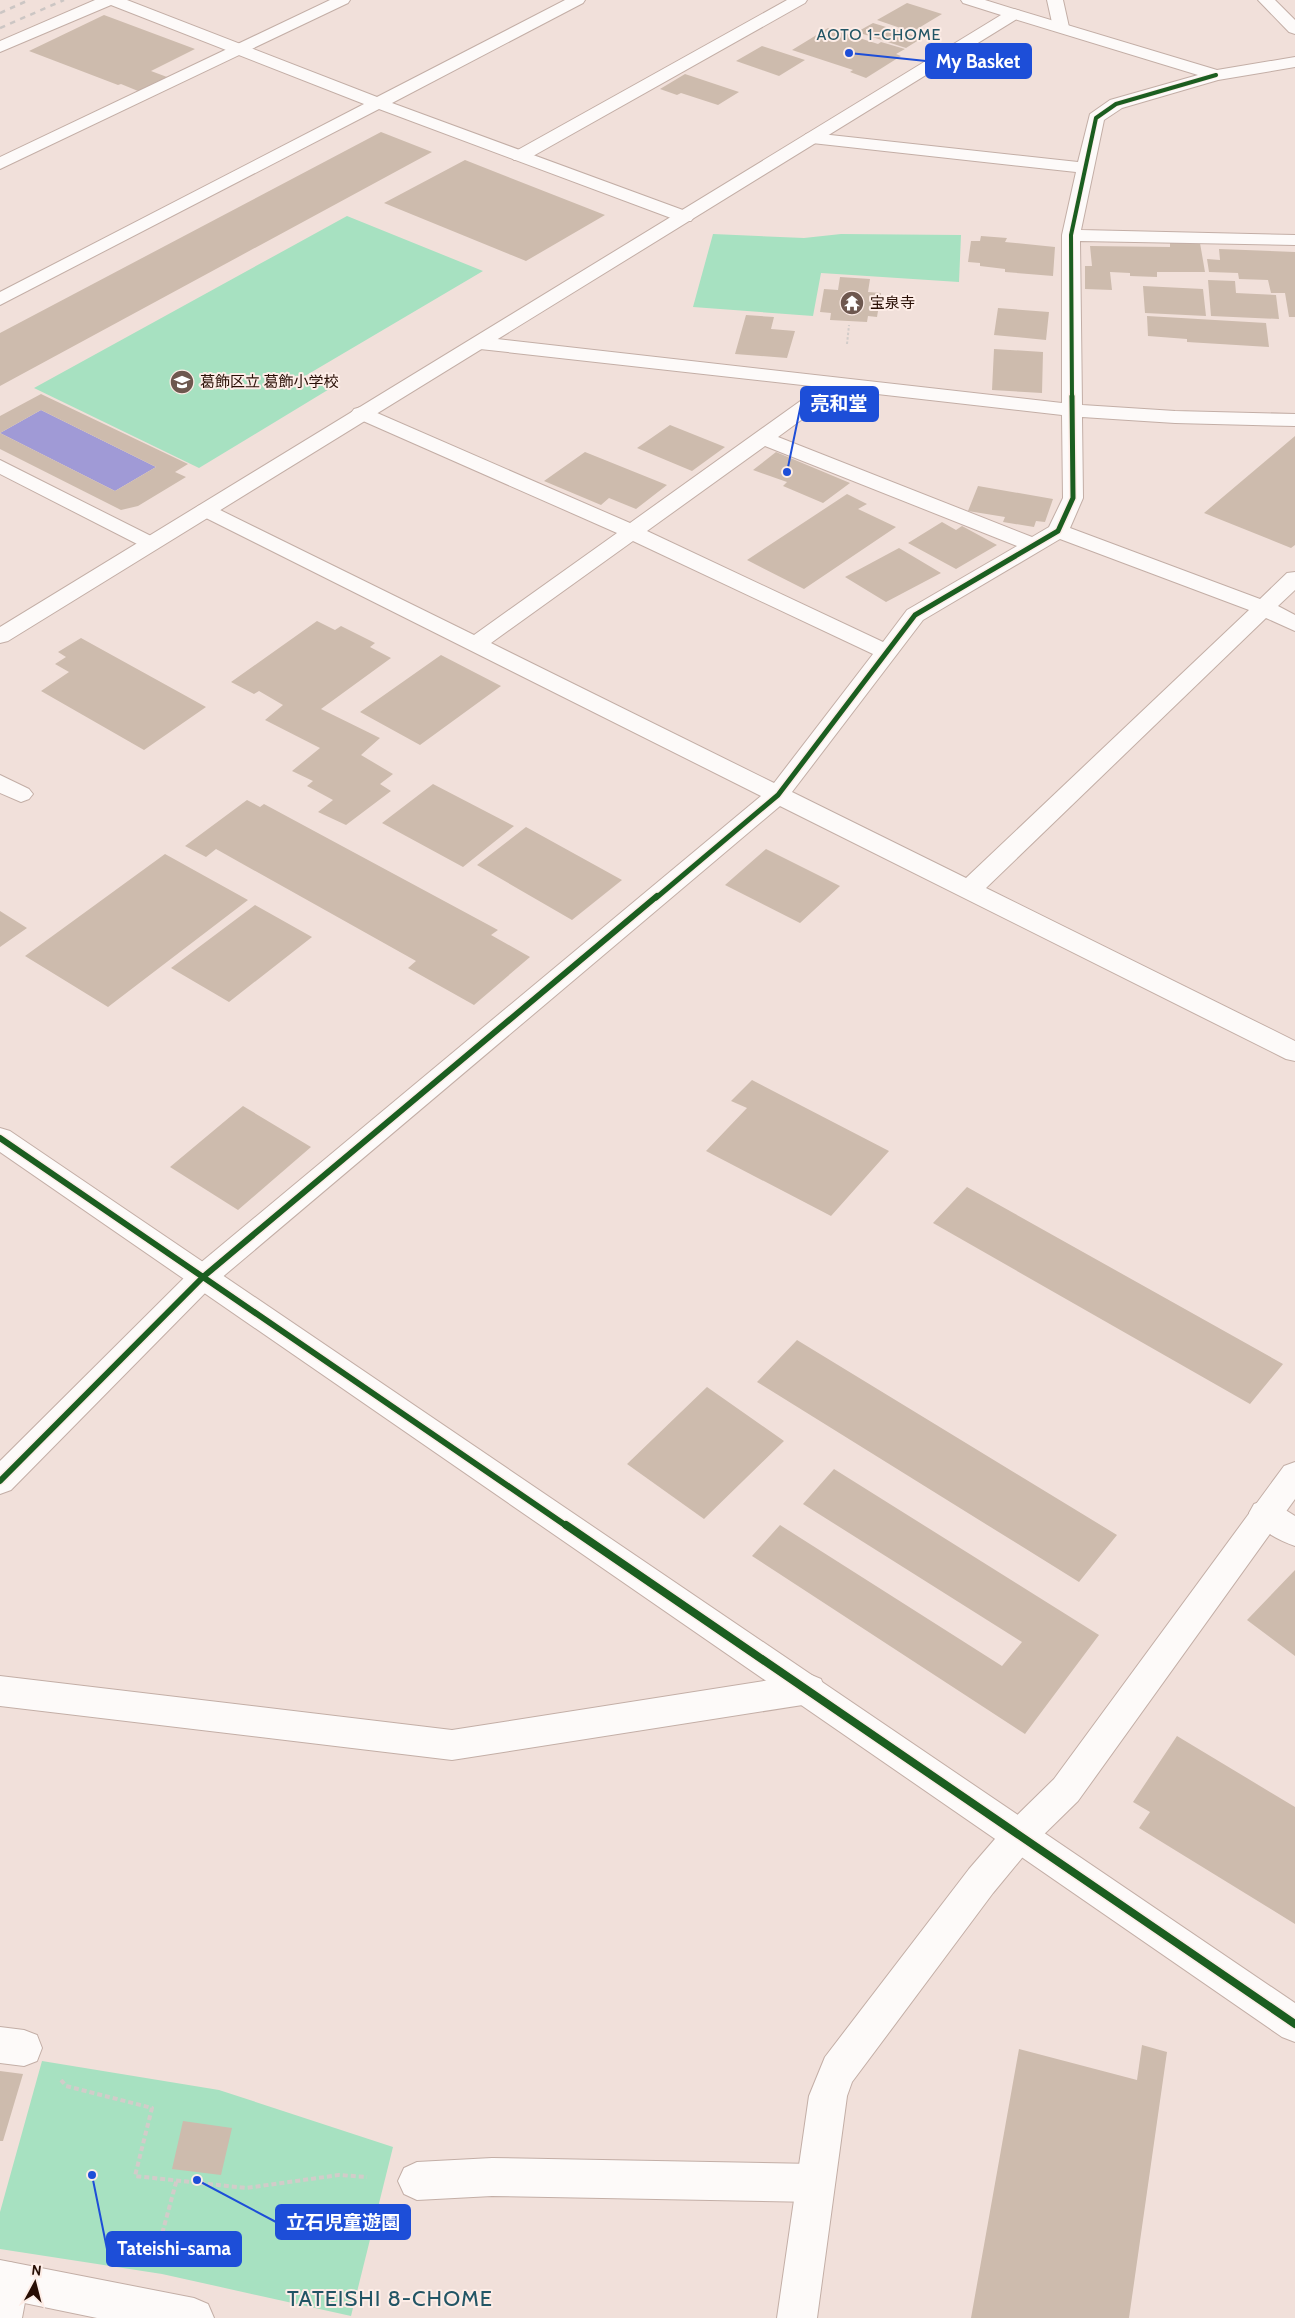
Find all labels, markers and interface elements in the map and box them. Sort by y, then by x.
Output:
district label: AOTO 1-CHOME [817,25,941,44]
callout: My Basket [926,44,1031,78]
text: My Basket [936,50,1021,73]
temple icon: 宝泉寺 [839,290,865,316]
place label: 宝泉寺 [870,294,915,312]
school or university icon: 葛飾区立 葛飾小学校 [169,369,195,395]
place label: 葛飾区立 葛飾小学校 [200,373,338,391]
callout: 亮和堂 [801,387,878,421]
text: 亮和堂 [810,392,868,415]
callout: 立石児童遊園 [276,2205,410,2239]
text: 立石児童遊園 [286,2211,400,2234]
callout: Tateishi-sama [107,2232,241,2266]
text: Tateishi-sama [117,2237,232,2260]
north arrow [10,2258,60,2308]
text: N [31,2261,43,2280]
district label: TATEISHI 8-CHOME [287,2285,493,2312]

